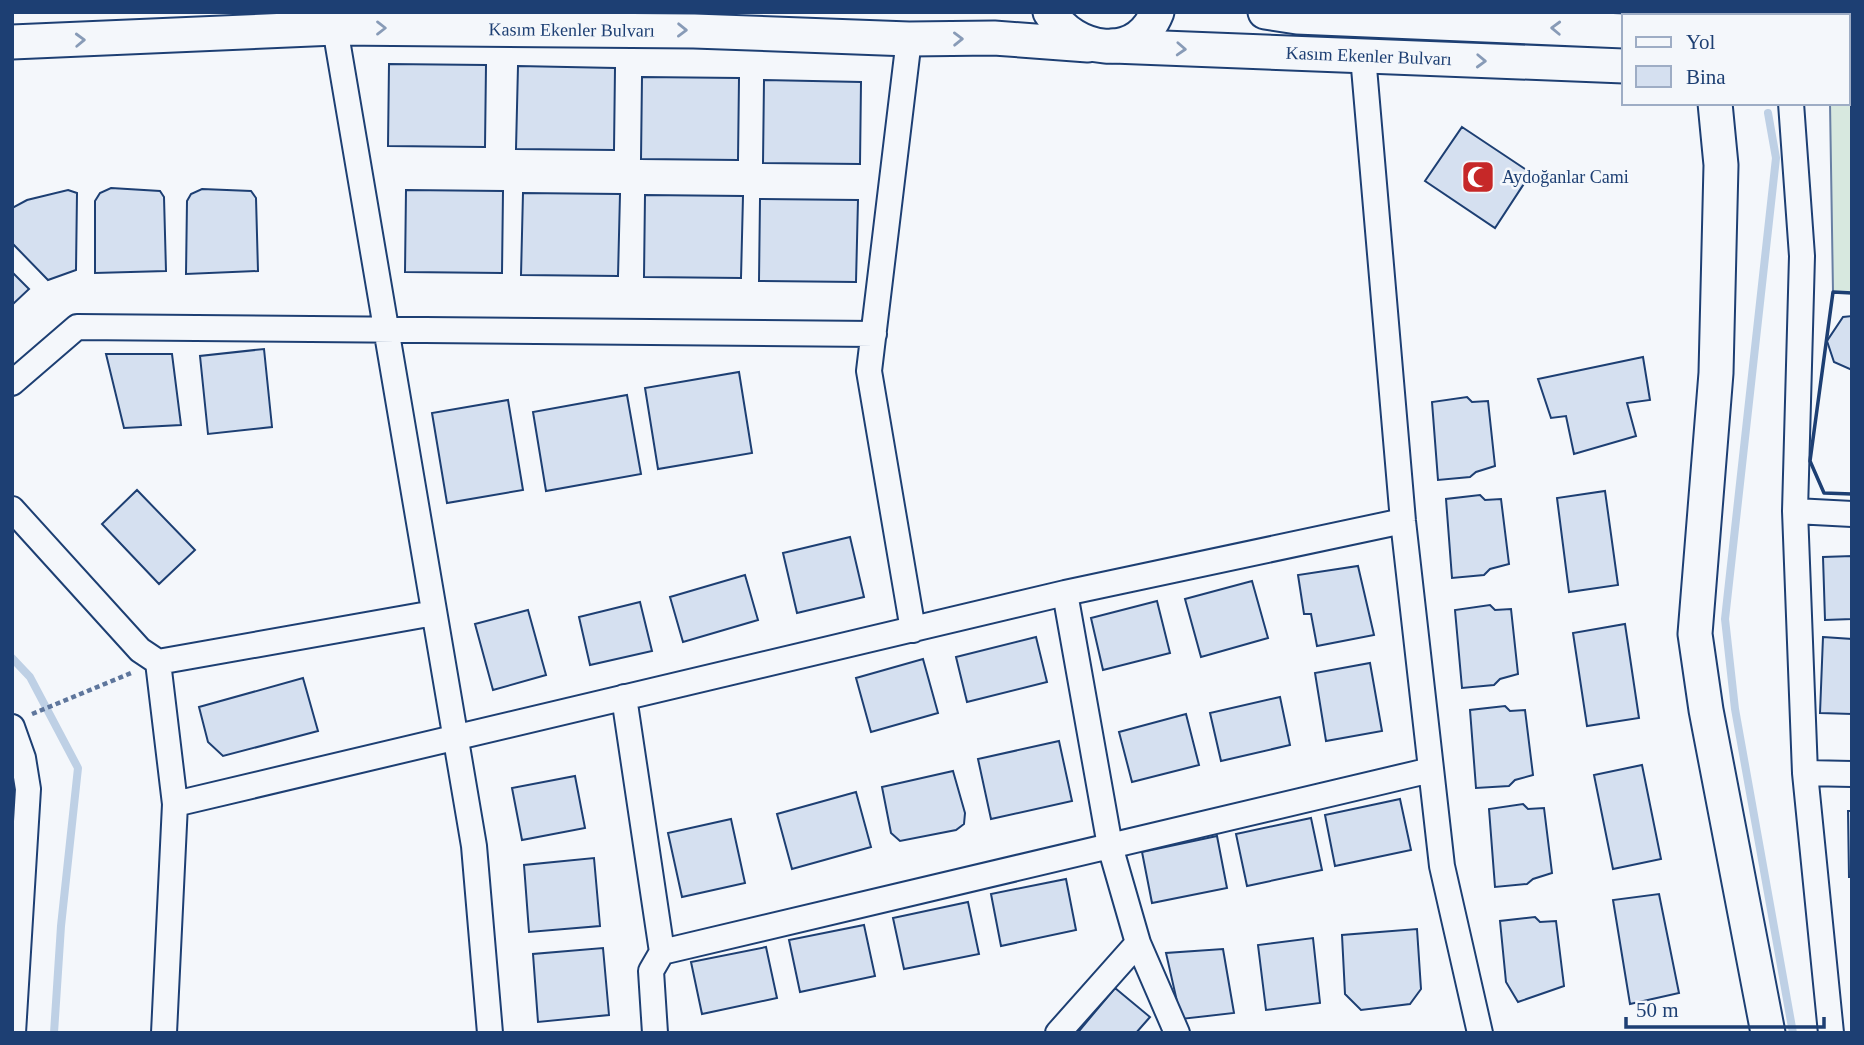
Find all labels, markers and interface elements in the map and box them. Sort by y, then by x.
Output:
legend [1622,14,1850,105]
street label: Kasım Ekenler Bulvarı [489,19,655,41]
one-way arrow [376,20,387,36]
one-way arrow [1550,20,1561,35]
one-way arrow [677,23,688,38]
text: Yol [1686,30,1716,54]
one-way arrow [954,31,964,47]
one-way arrow [75,32,86,47]
one-way arrow [1175,42,1186,57]
street label: Kasım Ekenler Bulvarı [1285,43,1452,69]
one-way arrow [1476,53,1487,68]
text: Bina [1686,65,1726,89]
mosque icon: Aydoğanlar Cami [1459,158,1497,196]
place label: Aydoğanlar Cami [1502,167,1629,187]
scale bar [1626,986,1824,1030]
text: 50 m [1636,998,1679,1022]

